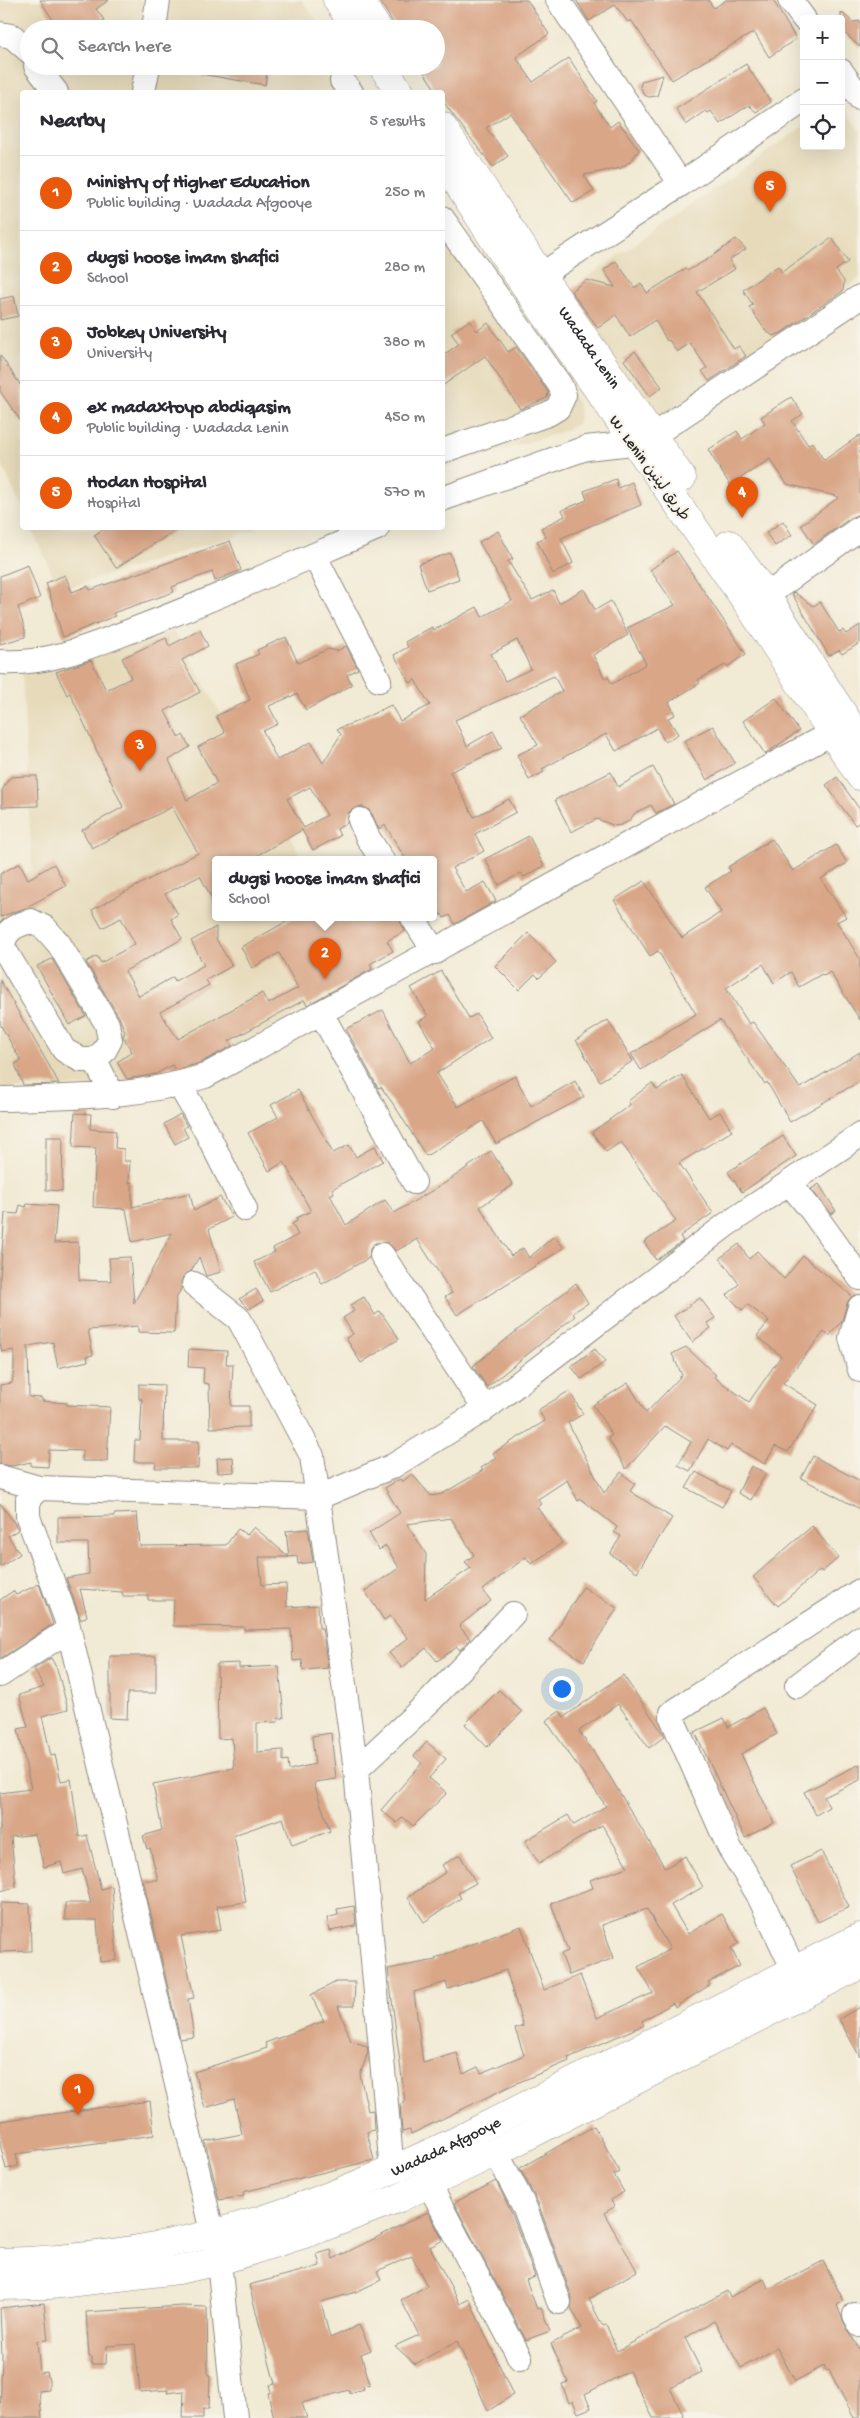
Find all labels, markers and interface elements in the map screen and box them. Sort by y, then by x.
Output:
map controls [800,15,845,150]
button: + [800,15,845,60]
search box [20,20,445,75]
icon: search [38,34,66,62]
text: Search here [78,36,172,59]
button: − [800,60,845,105]
button: locate [800,105,845,150]
text: Nearby [40,110,105,135]
text: 5 results [370,113,425,132]
pin: 5 [754,171,786,212]
text: Ministry of Higher Education [87,172,310,195]
text: 1 [53,184,59,203]
text: 250 m [385,184,425,203]
text: Public building · Wadada Afgooye [87,195,312,214]
text: dugsi hoose imam shafici [87,247,279,270]
text: 2 [52,259,60,278]
text: 280 m [384,259,425,278]
text: School [87,270,129,289]
street label: Wadada Lenin [553,304,623,394]
text: Jobkey University [87,322,226,345]
text: 3 [52,334,60,353]
text: 380 m [384,334,425,353]
text: University [87,345,152,364]
text: ex madaxtoyo abdiqasim [87,397,291,420]
text: 4 [52,409,60,428]
text: 450 m [385,409,425,428]
street label: W. Lenin طريق لينين [603,413,693,526]
text: Public building · Wadada Lenin [87,420,289,439]
text: Hodan Hospital [87,472,207,495]
pin: 4 [726,477,758,518]
text: 5 [52,484,60,503]
text: 570 m [384,484,425,503]
text: Hospital [87,495,141,514]
pin: 3 [124,730,156,771]
popup [212,856,437,921]
text: dugsi hoose imam shafici [228,868,421,891]
text: School [228,891,270,910]
pin: 2 [309,938,341,979]
your location [549,1676,575,1702]
pin: 1 [62,2074,94,2115]
street label: Wadada Afgooye [389,2114,505,2182]

